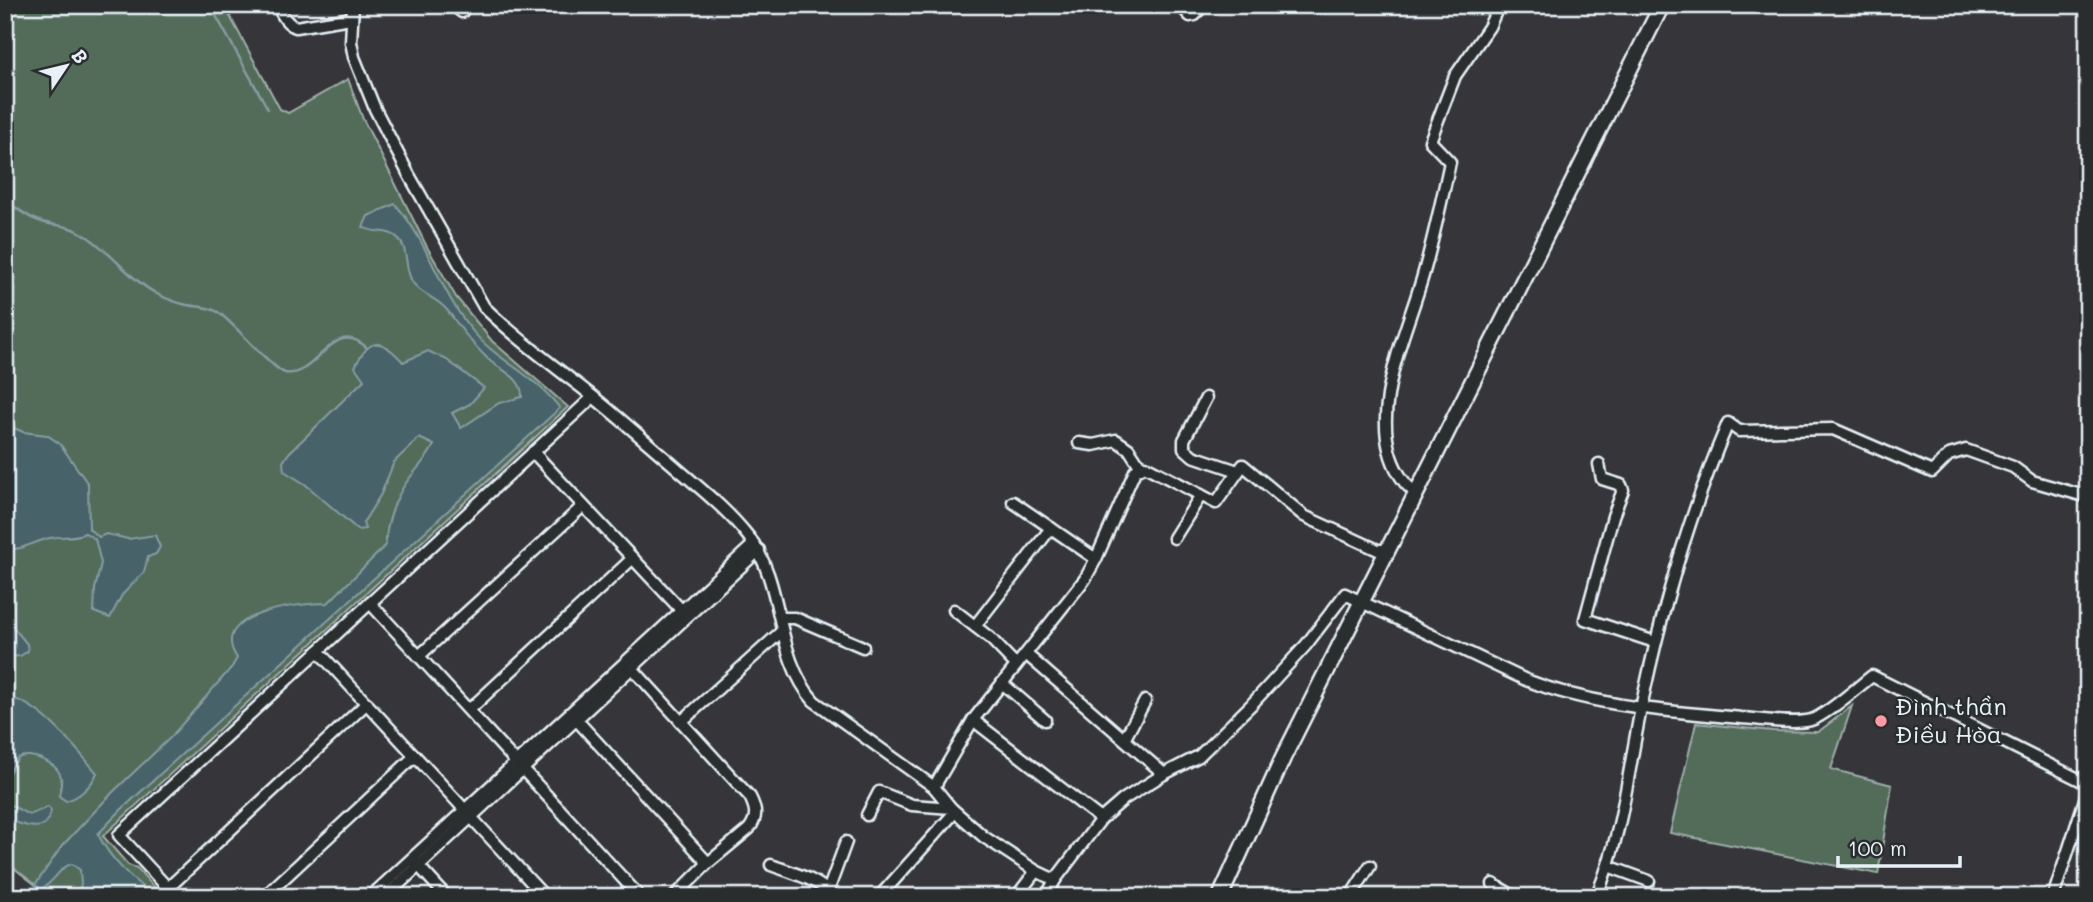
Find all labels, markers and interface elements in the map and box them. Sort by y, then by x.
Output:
north arrow [32,32,102,102]
text: B [66,44,94,68]
place label: Đình thần Điều Hòa [1895,690,2007,749]
marker: Đình thần Điều Hòa [1873,713,1889,729]
scale bar [1838,825,1960,869]
text: 100 m [1848,834,1907,861]

